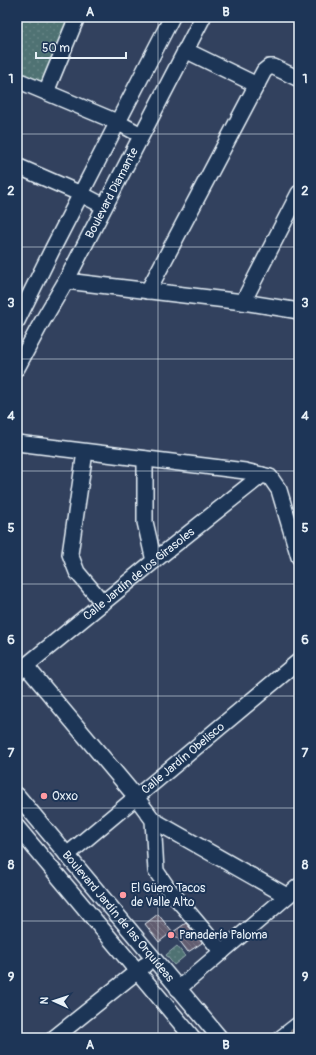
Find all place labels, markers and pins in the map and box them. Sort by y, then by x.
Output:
place label: Oxxo [52,789,79,804]
marker: Oxxo [39,791,49,801]
place label: El Güero Tacos de Valle Alto [131,881,206,910]
marker: El Güero Tacos de Valle Alto [118,890,128,900]
place label: Panadería Paloma [179,928,268,943]
marker: Panadería Paloma [166,930,176,940]

